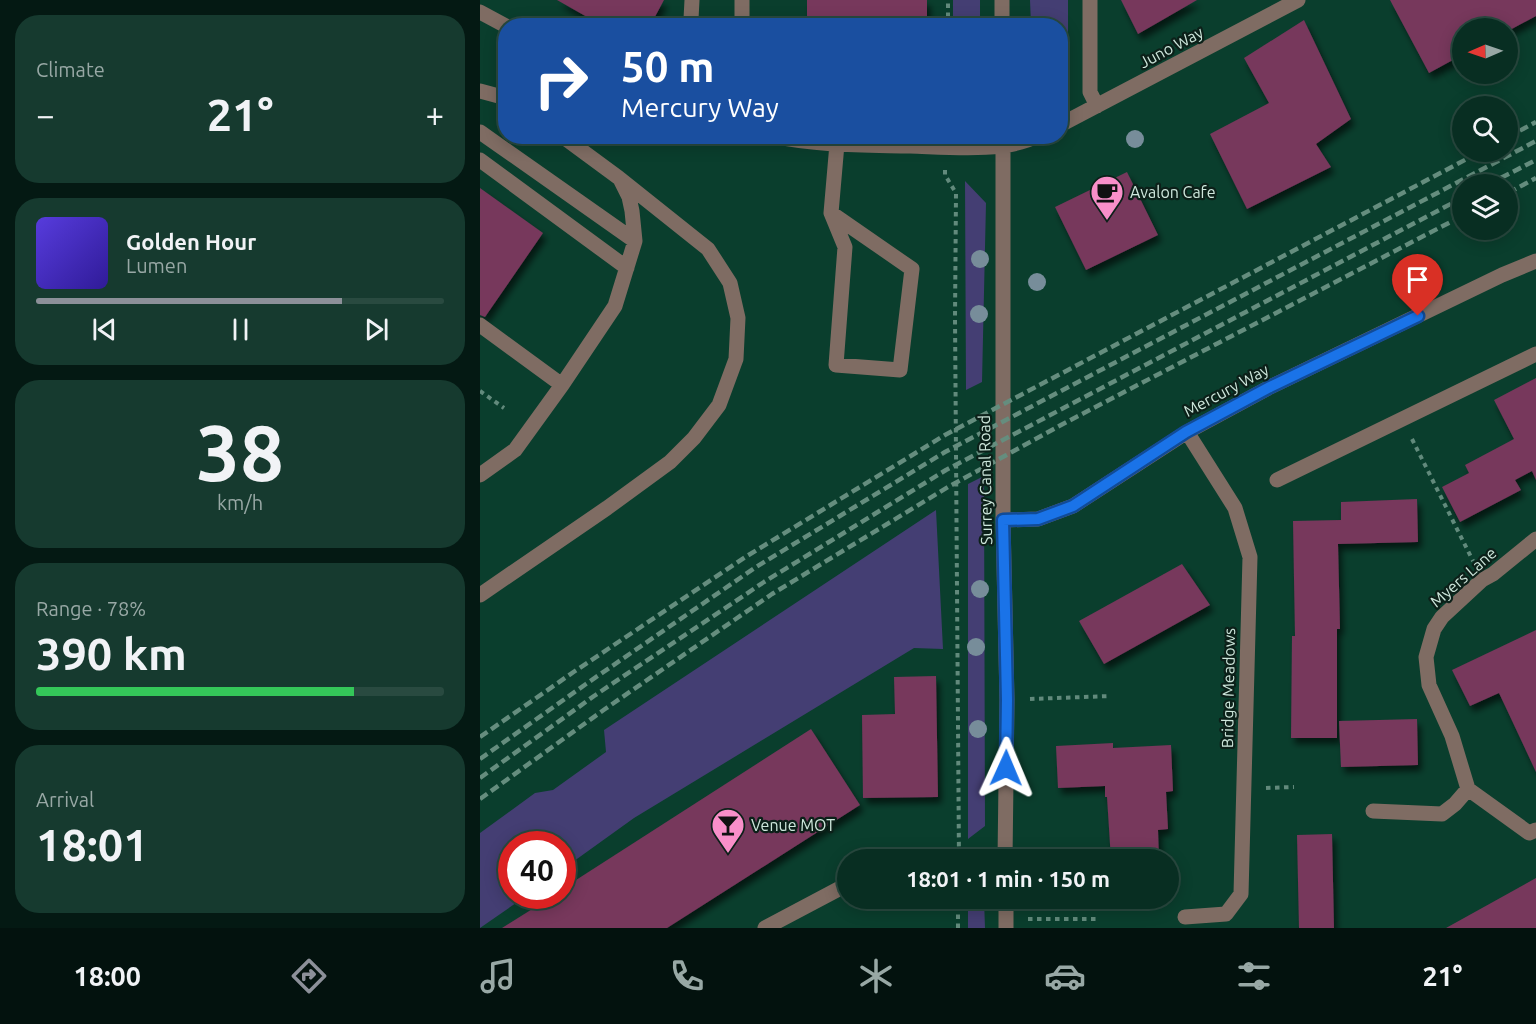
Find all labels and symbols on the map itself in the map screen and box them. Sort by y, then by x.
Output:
north arrow [1452,18,1518,84]
street label: Juno Way [1136,23,1206,71]
cafe icon: Avalon Cafe [1089,174,1125,221]
place label: Avalon Cafe [1130,183,1216,201]
pin [1392,254,1443,316]
street label: Mercury Way [1180,360,1272,420]
street label: Surrey Canal Road [975,415,995,545]
street label: Myers Lane [1426,543,1500,611]
street label: Bridge Meadows [1218,628,1238,748]
position arrow [974,736,1038,800]
bar icon: Venue MOT [710,807,746,854]
place label: Venue MOT [751,816,835,834]
speed limit sign: 40 [498,831,576,909]

